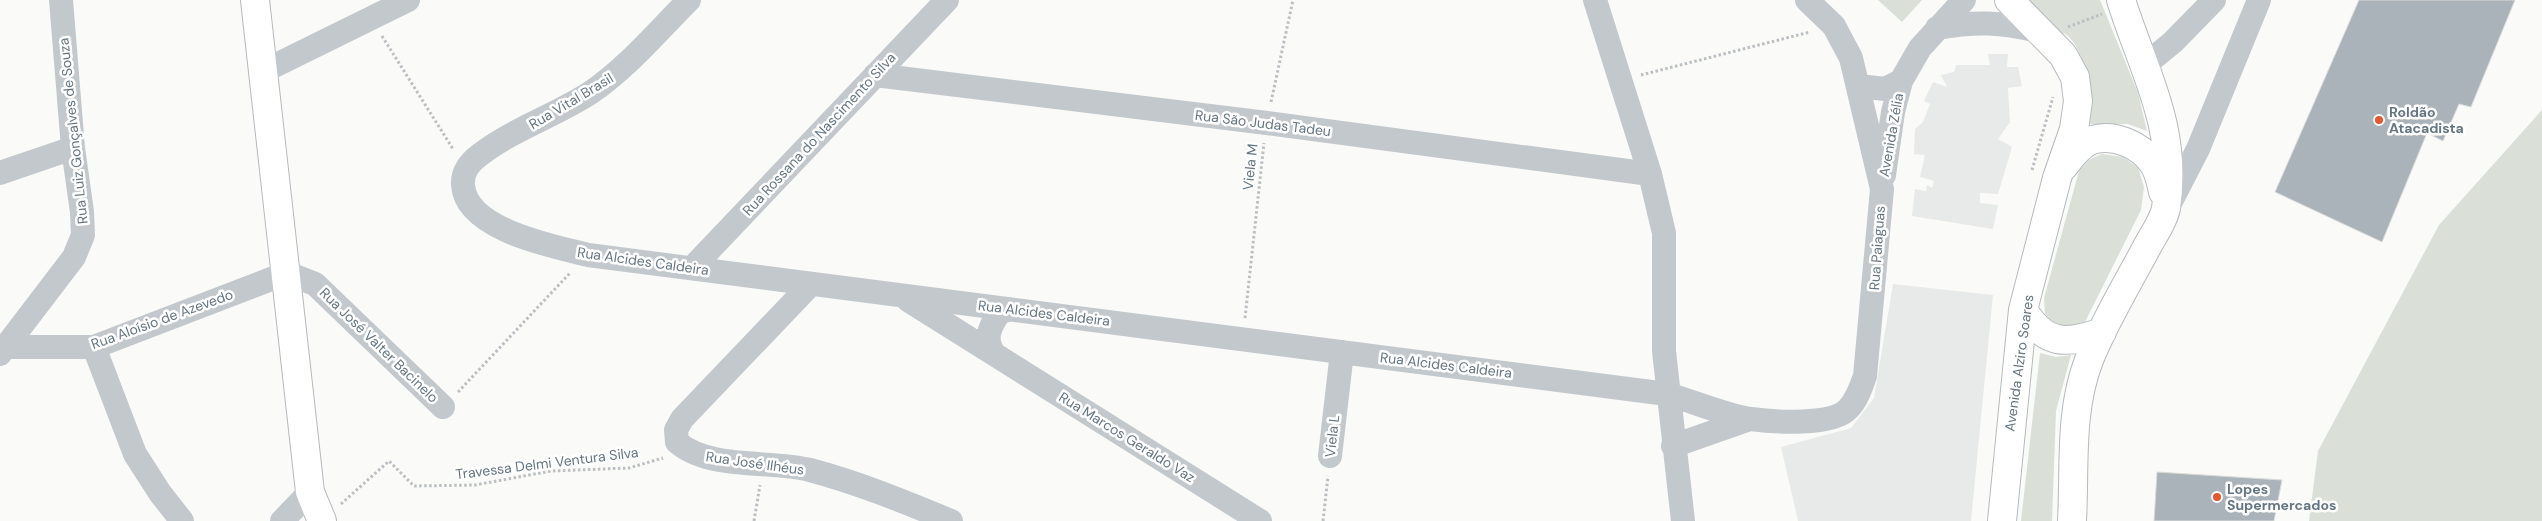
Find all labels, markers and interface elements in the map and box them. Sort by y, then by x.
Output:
street label: Rua Luiz Gonçalves de Souza [54,37,92,225]
street label: Rua Rossana do Nascimento Silva [739,49,899,219]
street label: Rua Vital Brasil [526,69,616,133]
street label: Avenida Zélia [1875,92,1907,178]
place label: Roldão Atacadista [2389,103,2464,137]
street label: Rua São Judas Tadeu [1194,106,1332,140]
marker: Roldão Atacadista [2373,114,2385,126]
street label: Viela M [1239,143,1261,191]
street label: Rua Paiaguas [1865,205,1889,291]
street label: Rua Alcides Caldeira [576,243,710,279]
street label: Rua José Valter Bacinelo [316,284,442,406]
street label: Rua Aloísio de Azevedo [89,285,235,353]
street label: Avenida Alziro Soares [2000,293,2038,433]
street label: Rua Alcides Caldeira [977,296,1111,330]
street label: Rua Alcides Caldeira [1379,348,1513,382]
street label: Rua Marcos Geraldo Vaz [1056,388,1198,486]
street label: Viela L [1321,414,1343,458]
street label: Travessa Delmi Ventura Silva [455,443,639,483]
street label: Rua José Ilhéus [705,447,805,479]
place label: Lopes Supermercados [2227,480,2336,514]
marker: Lopes Supermercados [2211,491,2223,503]

